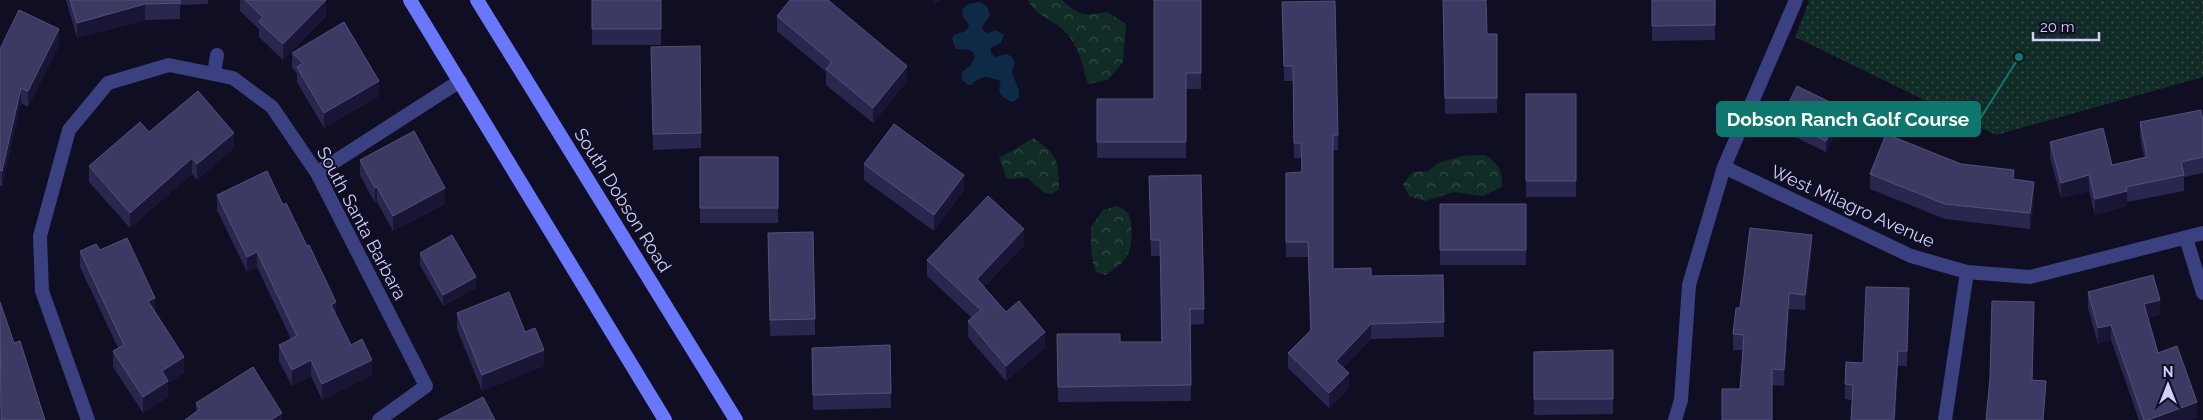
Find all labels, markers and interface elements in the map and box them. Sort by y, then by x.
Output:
scale bar [2033,10,2099,42]
text: 20 m [2040,18,2075,36]
callout: Dobson Ranch Golf Course [1717,102,1980,136]
text: Dobson Ranch Golf Course [1727,108,1969,130]
street label: South Dobson Road [570,124,676,276]
street label: South Santa Barbara [313,143,411,303]
street label: West Milagro Avenue [1768,160,1939,252]
north arrow [2143,360,2193,410]
text: N [2163,364,2173,380]

